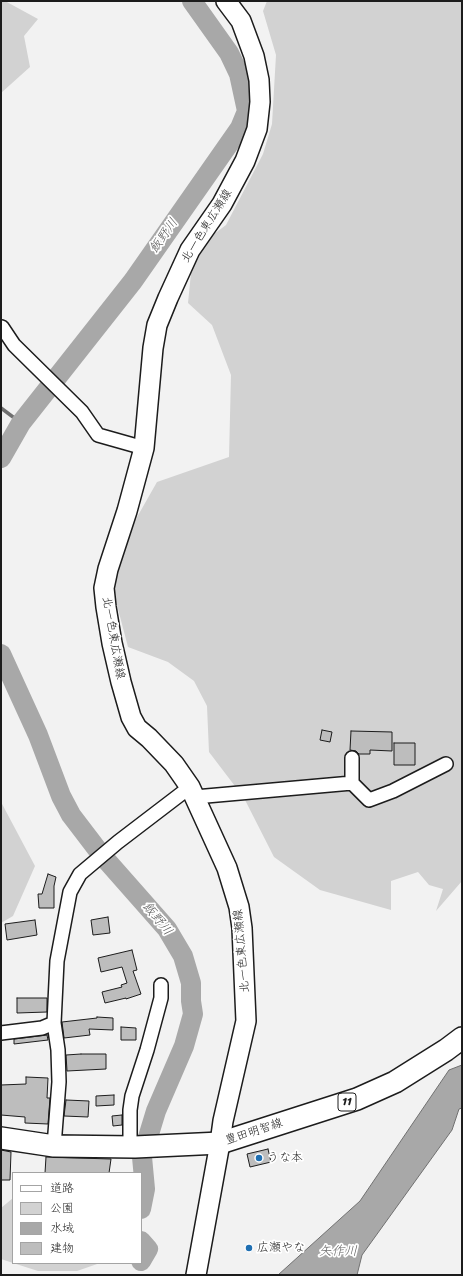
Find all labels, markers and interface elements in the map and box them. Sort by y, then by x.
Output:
street label: 北一色東広瀬線 [179,187,235,265]
water label: 飯野川 [146,216,182,256]
street label: 北一色東広瀬線 [99,595,127,681]
water label: 飯野川 [139,899,175,939]
street label: 北一色東広瀬線 [231,909,253,993]
road number: 11 [338,1093,356,1111]
street label: 豊田明智線 [223,1116,285,1148]
place label: うな本 [267,1151,303,1165]
marker: うな本 [254,1153,264,1163]
legend [12,1172,142,1264]
text: 道路 [50,1177,74,1199]
text: 公園 [50,1197,74,1219]
text: 水域 [50,1217,74,1239]
text: 建物 [50,1237,74,1259]
place label: 広瀬やな [257,1241,305,1255]
marker: 広瀬やな [244,1243,254,1253]
water label: 矢作川 [319,1244,357,1260]

